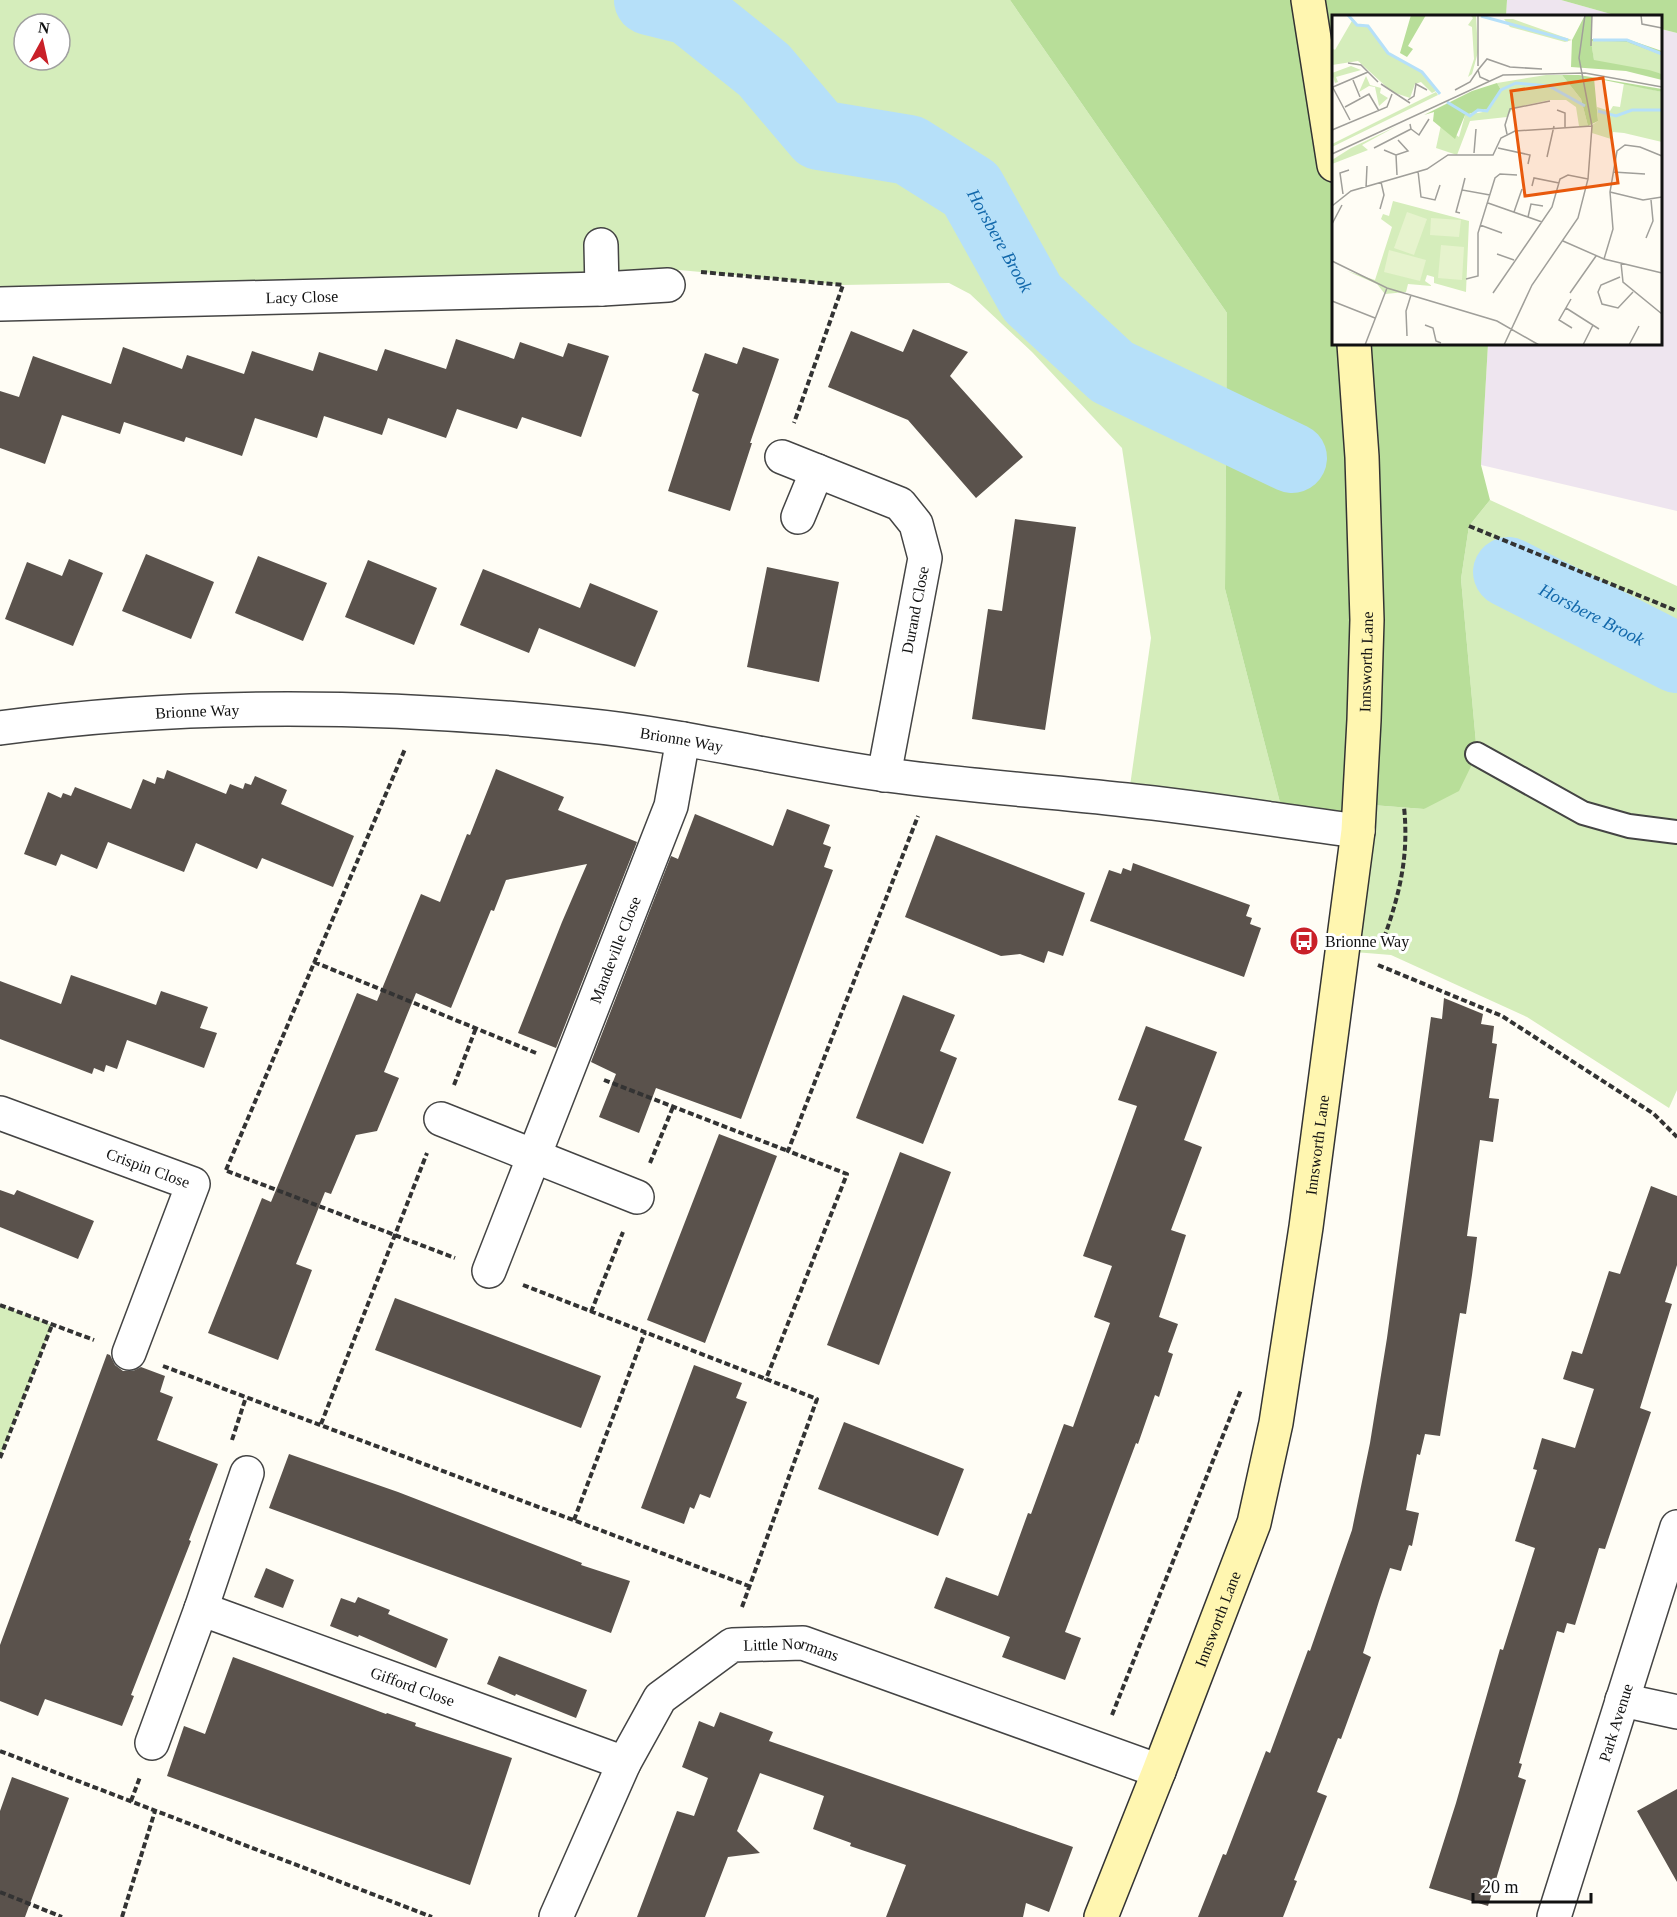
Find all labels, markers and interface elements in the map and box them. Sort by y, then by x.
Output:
north arrow [12,12,72,72]
inset map [1332,15,1662,345]
text: N [37,18,51,37]
water label: Horsbere Brook [963,185,1037,297]
street label: Lacy Close [265,287,338,306]
street label: Durand Close [898,565,932,655]
water label: Horsbere Brook [1535,579,1649,650]
street label: Innsworth Lane [1356,611,1376,713]
street label: Brionne Way [155,701,239,721]
street label: Brionne Way [639,724,725,756]
street label: Mandeville Close [586,894,643,1006]
bus stop icon: Brionne Way [1288,925,1320,957]
place label: Brionne Way [1325,933,1409,951]
street label: Innsworth Lane [1302,1094,1332,1196]
street label: Crispin Close [104,1144,192,1191]
street label: Innsworth Lane [1191,1569,1243,1669]
street label: Little Normans [743,1634,841,1664]
street label: Gifford Close [368,1663,457,1709]
street label: Park Avenue [1595,1681,1636,1764]
scale bar [1473,1866,1592,1904]
text: 20 m [1482,1877,1519,1897]

